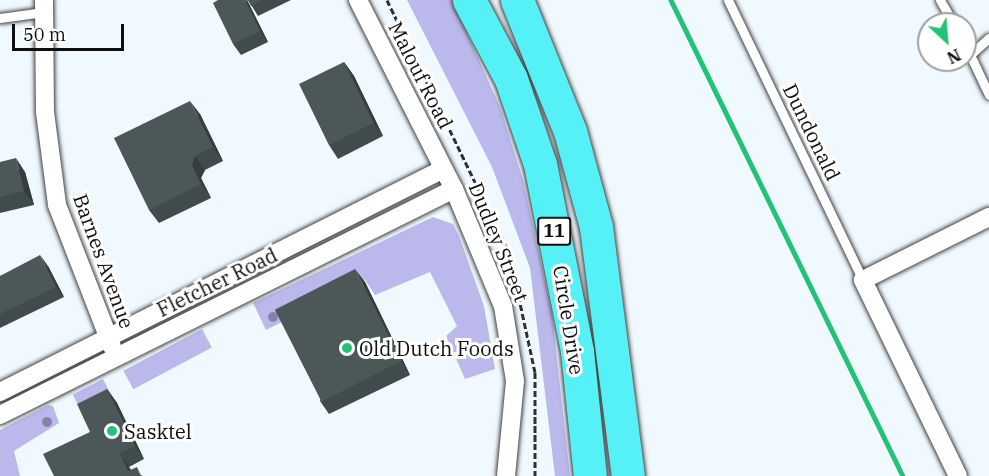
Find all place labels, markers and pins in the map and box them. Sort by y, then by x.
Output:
place label: Old Dutch Foods [359,336,514,360]
marker: Old Dutch Foods [340,341,354,355]
place label: Sasktel [124,419,192,443]
marker: Sasktel [105,424,119,438]

